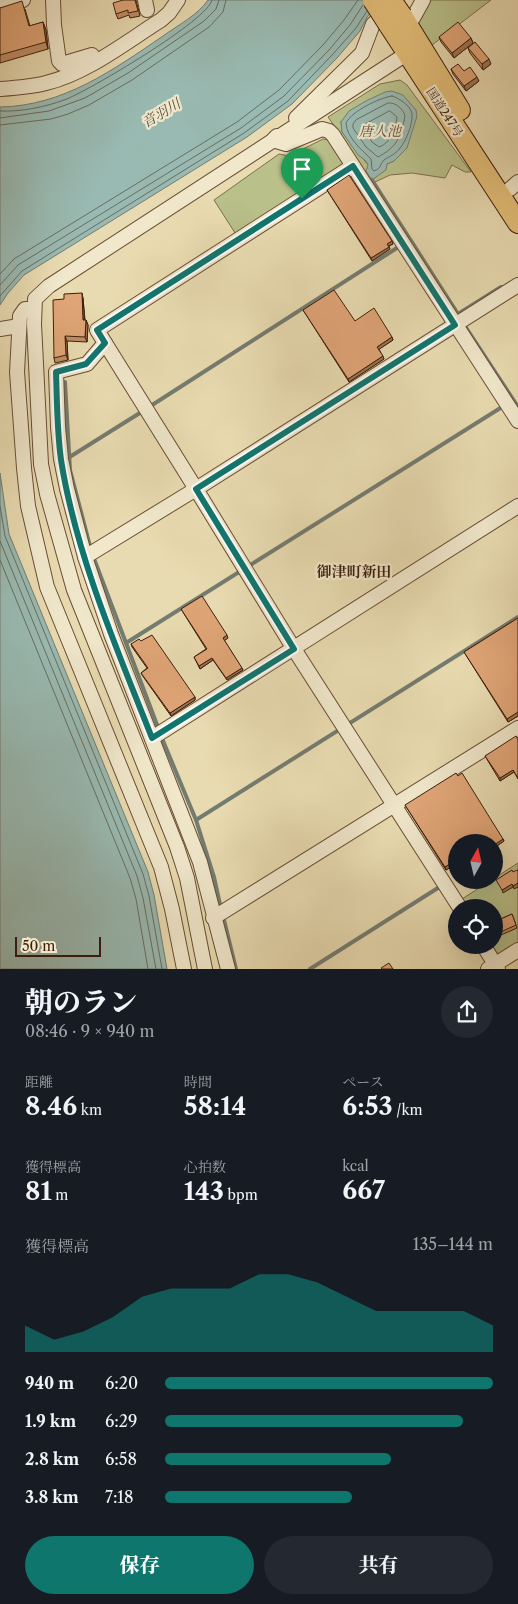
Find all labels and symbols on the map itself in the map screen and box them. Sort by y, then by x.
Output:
street label: 国道247号 [424,85,466,139]
water label: 音羽川 [138,93,185,132]
water label: 唐人池 [359,122,403,140]
pin [281,148,323,199]
district label: 御津町新田 [316,562,392,581]
north arrow [448,834,502,889]
scale bar [15,934,101,957]

